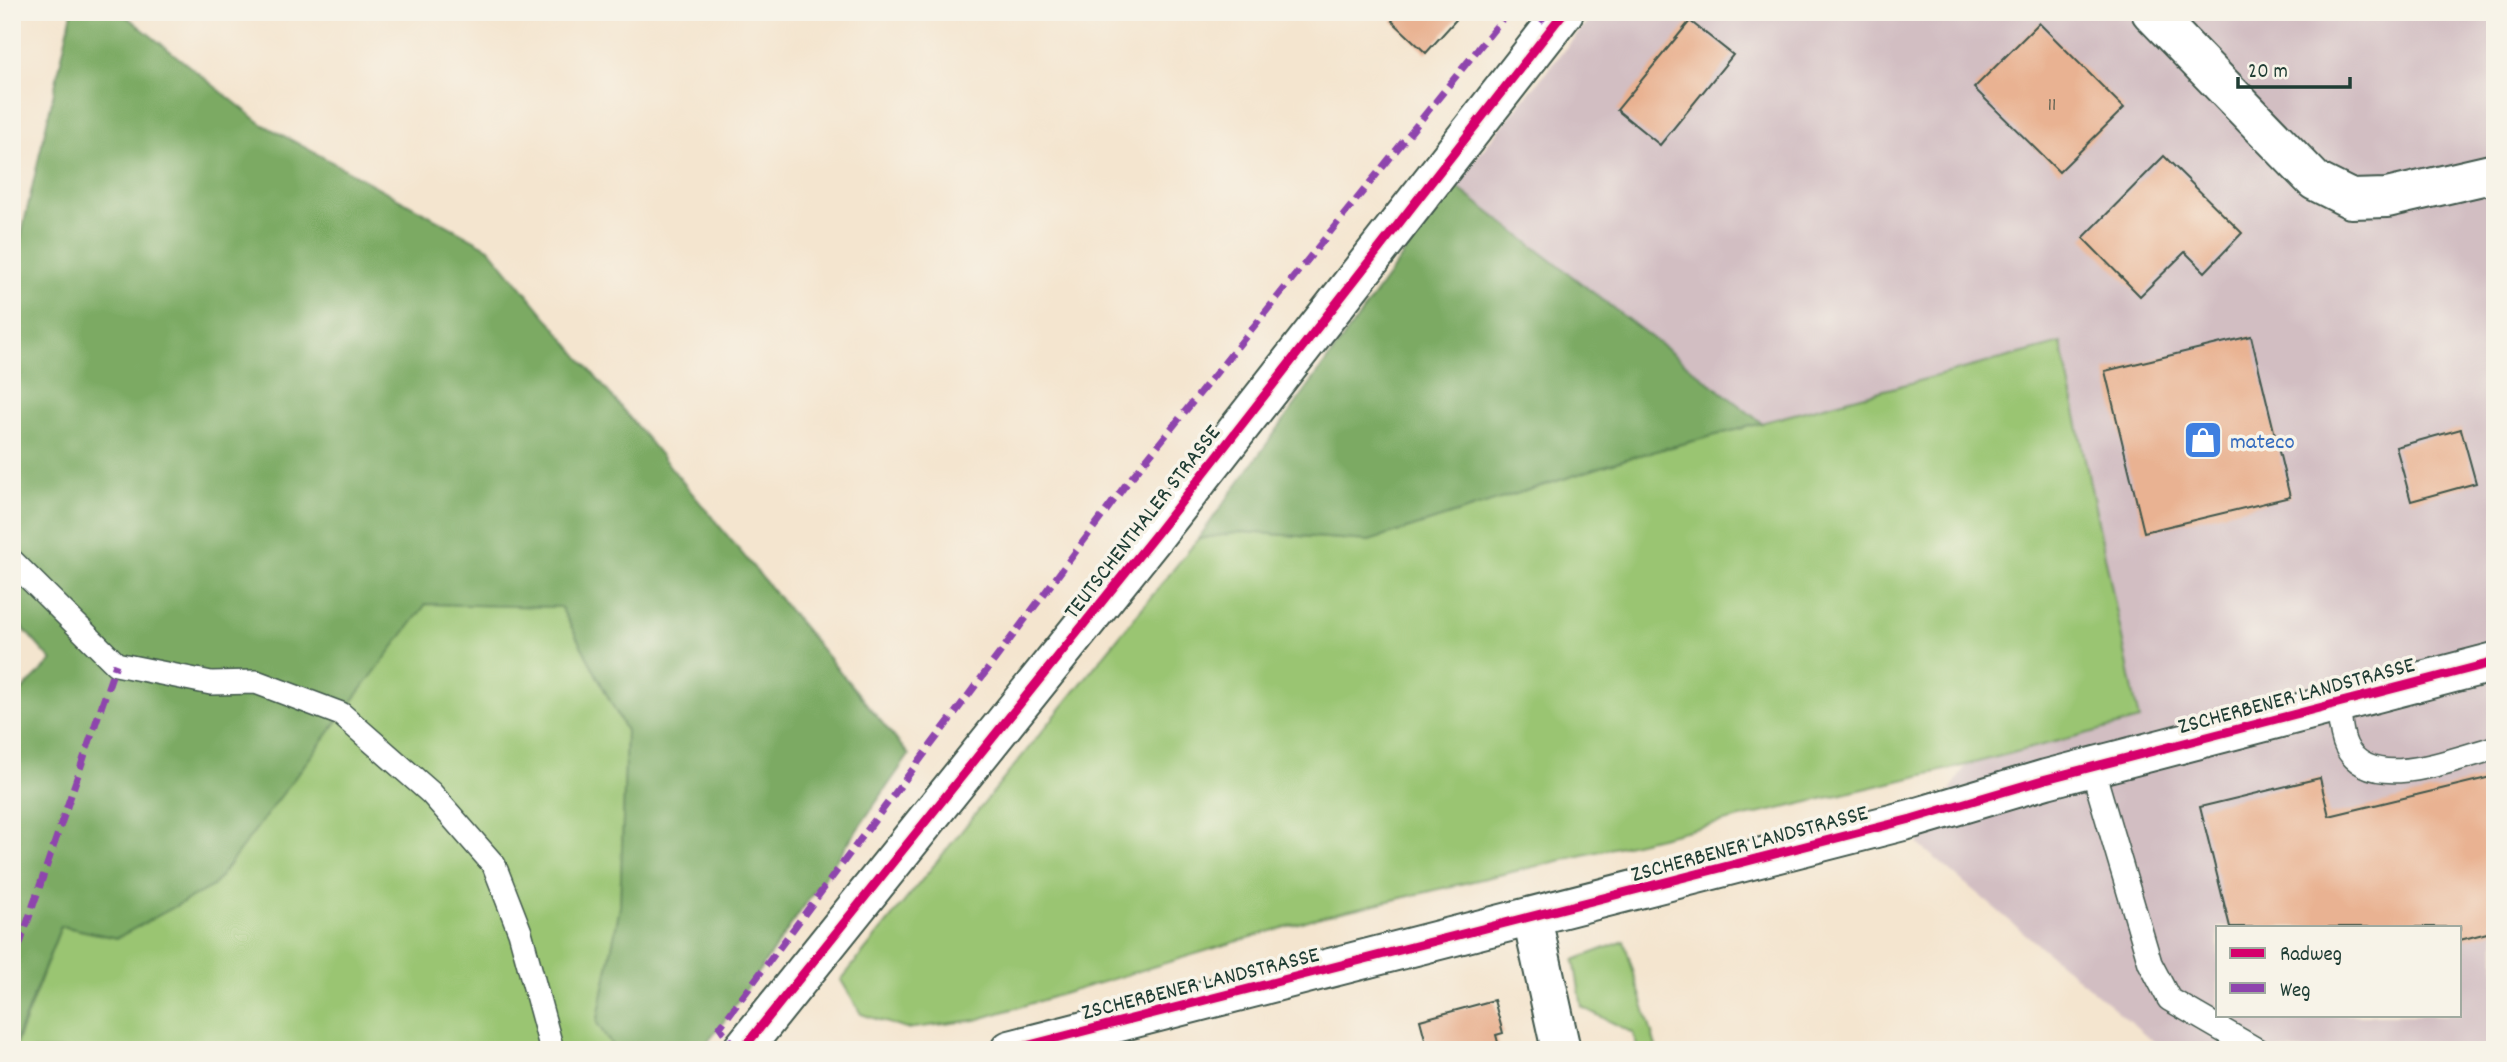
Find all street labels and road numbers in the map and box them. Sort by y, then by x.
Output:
street label: TEUTSCHENTHALER STRASSE [1057,419,1231,627]
street label: ZSCHERBENER LANDSTRASSE [2175,650,2419,745]
street label: ZSCHERBENER LANDSTRASSE [1628,798,1872,893]
street label: ZSCHERBENER LANDSTRASSE [1079,940,1324,1031]

